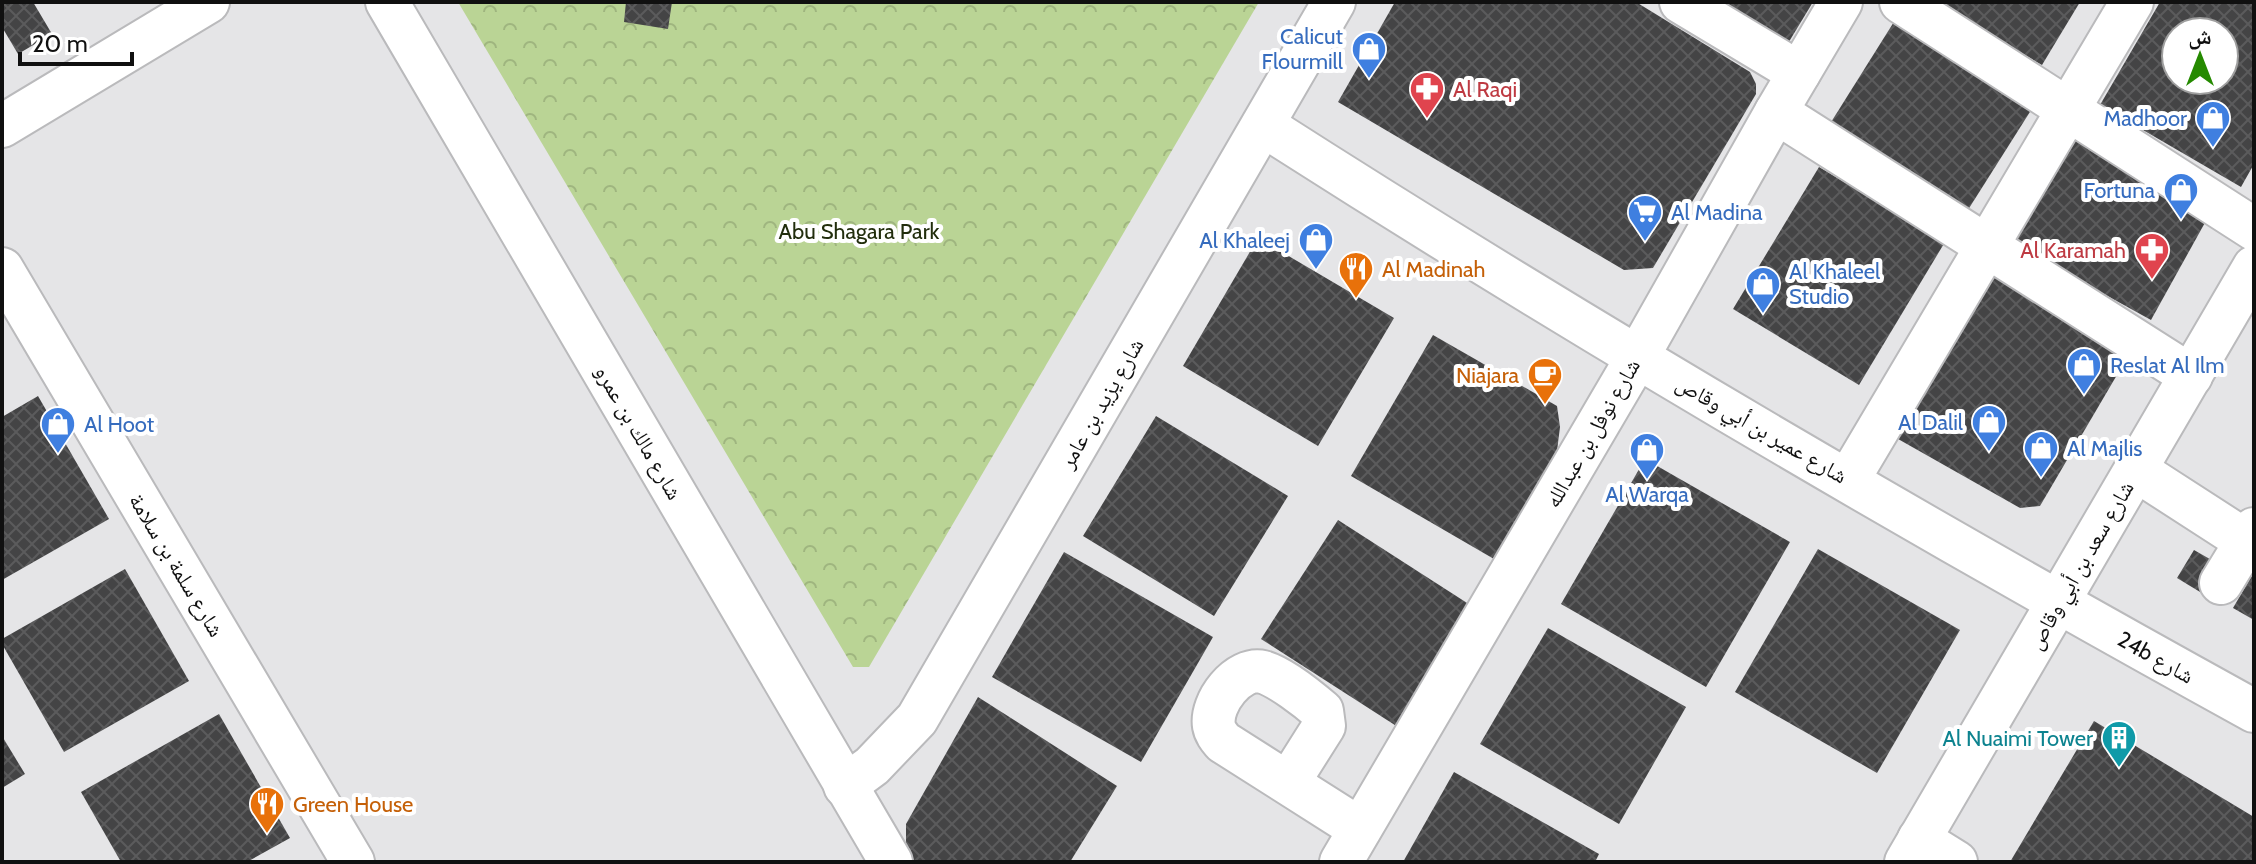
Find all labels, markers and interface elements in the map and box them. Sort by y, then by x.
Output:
scale bar [20,16,132,66]
north arrow [2160,16,2240,96]
place label: Calicut Flourmill [1261,23,1344,75]
text: ش [2188,23,2212,50]
text: 20 m [32,29,88,58]
shop icon: Calicut Flourmill [1350,30,1388,80]
pharmacy icon: Al Raqi [1408,70,1446,120]
place label: Al Raqi [1453,76,1517,103]
shop icon: Madhoor [2194,99,2232,149]
place label: Madhoor [2103,105,2187,132]
shop icon: Fortuna [2162,171,2200,221]
place label: Fortuna [2084,177,2155,204]
supermarket icon: Al Madina [1626,193,1664,243]
place label: Al Madina [1671,199,1763,226]
park label: Abu Shagara Park [779,218,940,245]
shop icon: Al Khaleej [1297,221,1335,271]
place label: Al Khaleej [1199,227,1290,254]
pharmacy icon: Al Karamah [2133,231,2171,281]
place label: Al Karamah [2020,237,2126,264]
restaurant icon: Al Madinah [1337,250,1375,300]
place label: Al Madinah [1382,256,1486,283]
place label: Al Khaleel Studio [1789,258,1881,310]
shop icon: Al Khaleel Studio [1744,265,1782,315]
street label: شارع يزيد بن عامر [1053,333,1150,474]
shop icon: Reslat Al Ilm [2065,346,2103,396]
place label: Reslat Al Ilm [2110,352,2225,379]
street label: شارع نوفل بن عبدالله [1539,354,1646,512]
cafe icon: Niajara [1526,356,1564,406]
street label: شارع مالك بن عمرو [589,360,688,505]
place label: Niajara [1456,362,1519,389]
street label: شارع عمير بن أبي وقاص [1670,369,1852,493]
shop icon: Al Dalil [1970,403,2008,453]
shop icon: Al Hoot [39,405,77,455]
place label: Al Dalil [1898,409,1964,436]
place label: Al Hoot [84,411,155,438]
shop icon: Al Majlis [2022,429,2060,479]
shop icon: Al Warqa [1628,431,1666,481]
place label: Al Majlis [2067,435,2142,462]
street label: شارع سعد بن أبي وقاص [2021,476,2143,656]
place label: Al Warqa [1605,481,1689,508]
street label: شارع سلمة بن سلامة [123,489,230,642]
street label: 24b شارع [2113,625,2199,689]
building icon: Al Nuaimi Tower [2100,719,2138,769]
place label: Al Nuaimi Tower [1943,725,2093,752]
restaurant icon: Green House [248,785,286,835]
place label: Green House [293,791,413,818]

